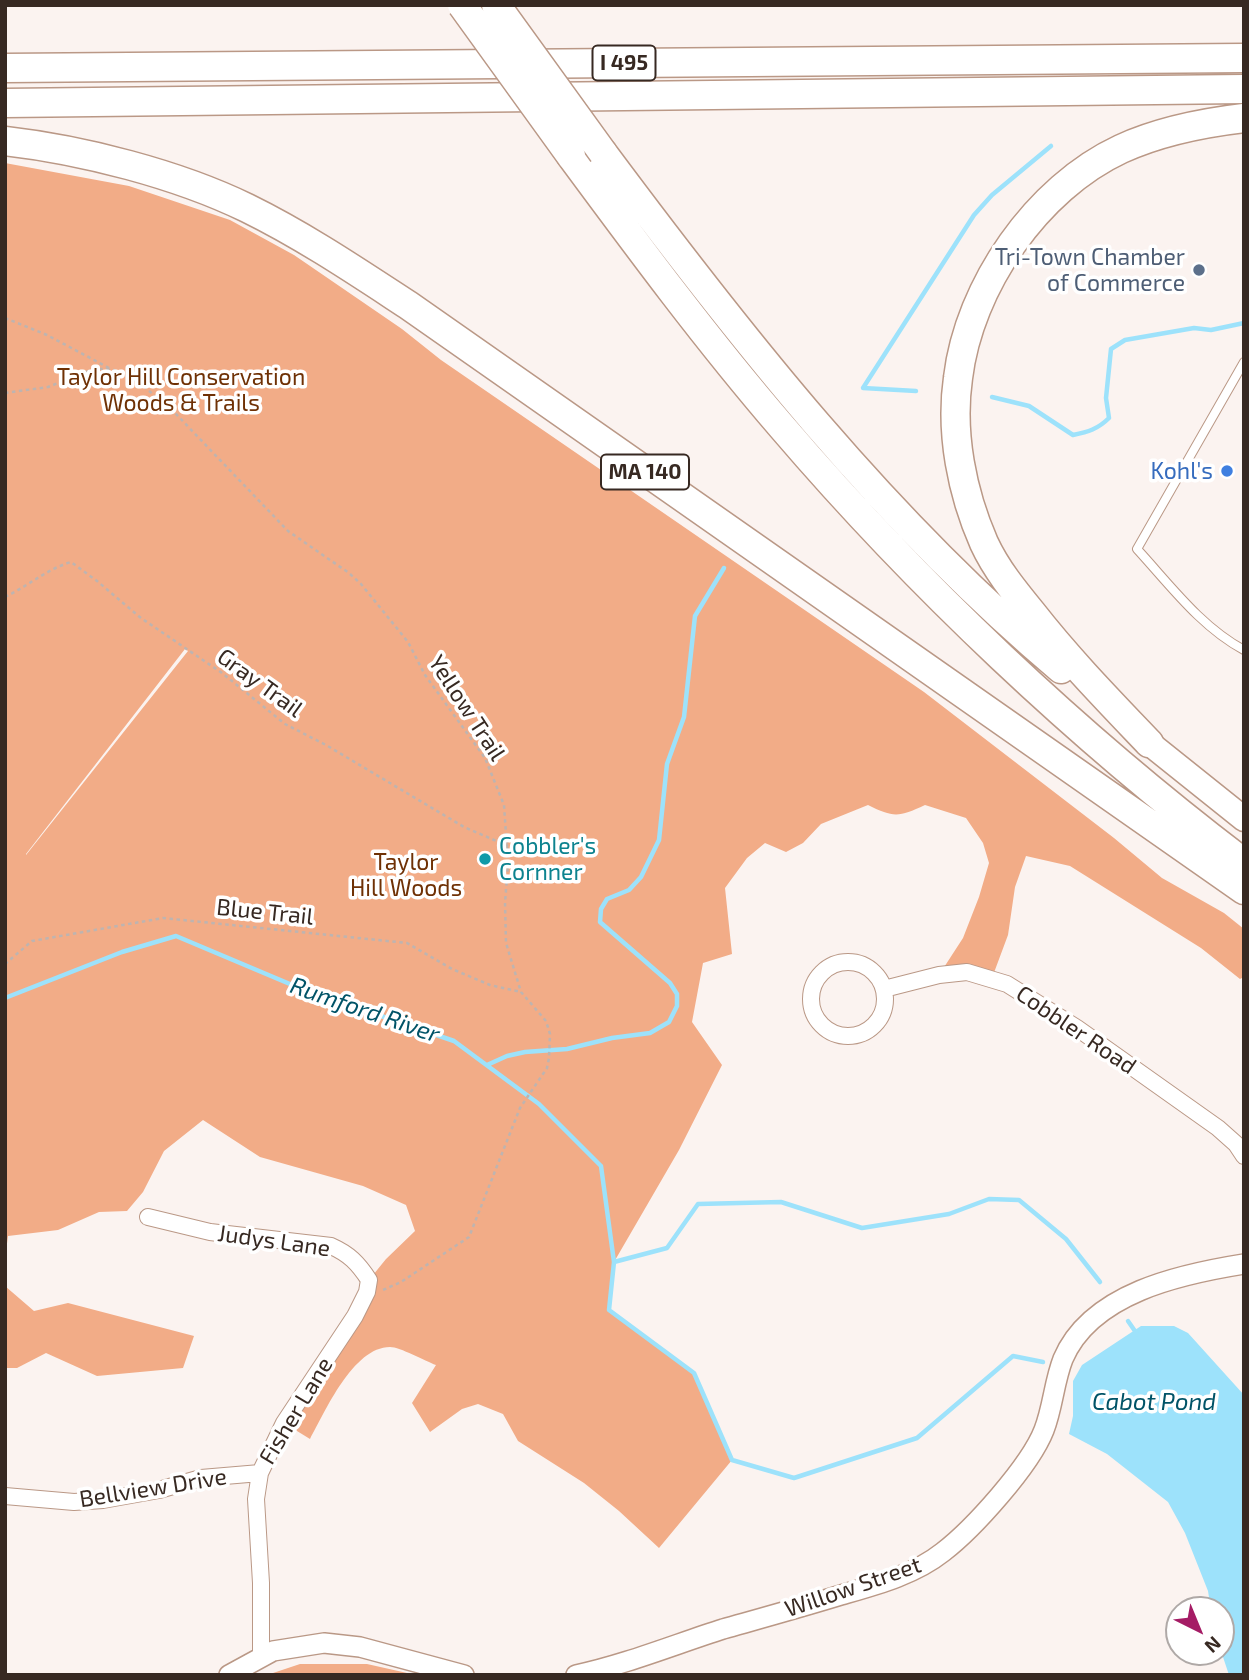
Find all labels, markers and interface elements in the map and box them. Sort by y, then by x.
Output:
road number: I 495 [592,46,656,80]
place label: Tri-Town Chamber of Commerce [995,243,1185,297]
marker: Tri-Town Chamber of Commerce [1191,262,1207,278]
park label: Taylor Hill Conservation Woods & Trails [57,363,305,417]
road number: MA 140 [601,454,689,490]
place label: Kohl's [1150,457,1213,485]
marker: Kohl's [1219,463,1235,479]
street label: Gray Trail [212,643,308,723]
street label: Yellow Trail [423,650,511,766]
place label: Cobbler's Cornner [499,832,596,886]
park label: Taylor Hill Woods [350,848,462,902]
marker: Cobbler's Cornner [477,851,493,867]
street label: Blue Trail [215,893,315,931]
water label: Rumford River [286,971,444,1049]
street label: Cobbler Road [1011,980,1141,1080]
street label: Judys Lane [216,1219,332,1263]
street label: Fisher Lane [253,1352,339,1470]
water label: Cabot Pond [1092,1388,1216,1416]
street label: Bellview Drive [77,1463,229,1513]
street label: Willow Street [781,1551,925,1623]
north arrow [1165,1596,1235,1666]
text: N [1200,1632,1226,1658]

